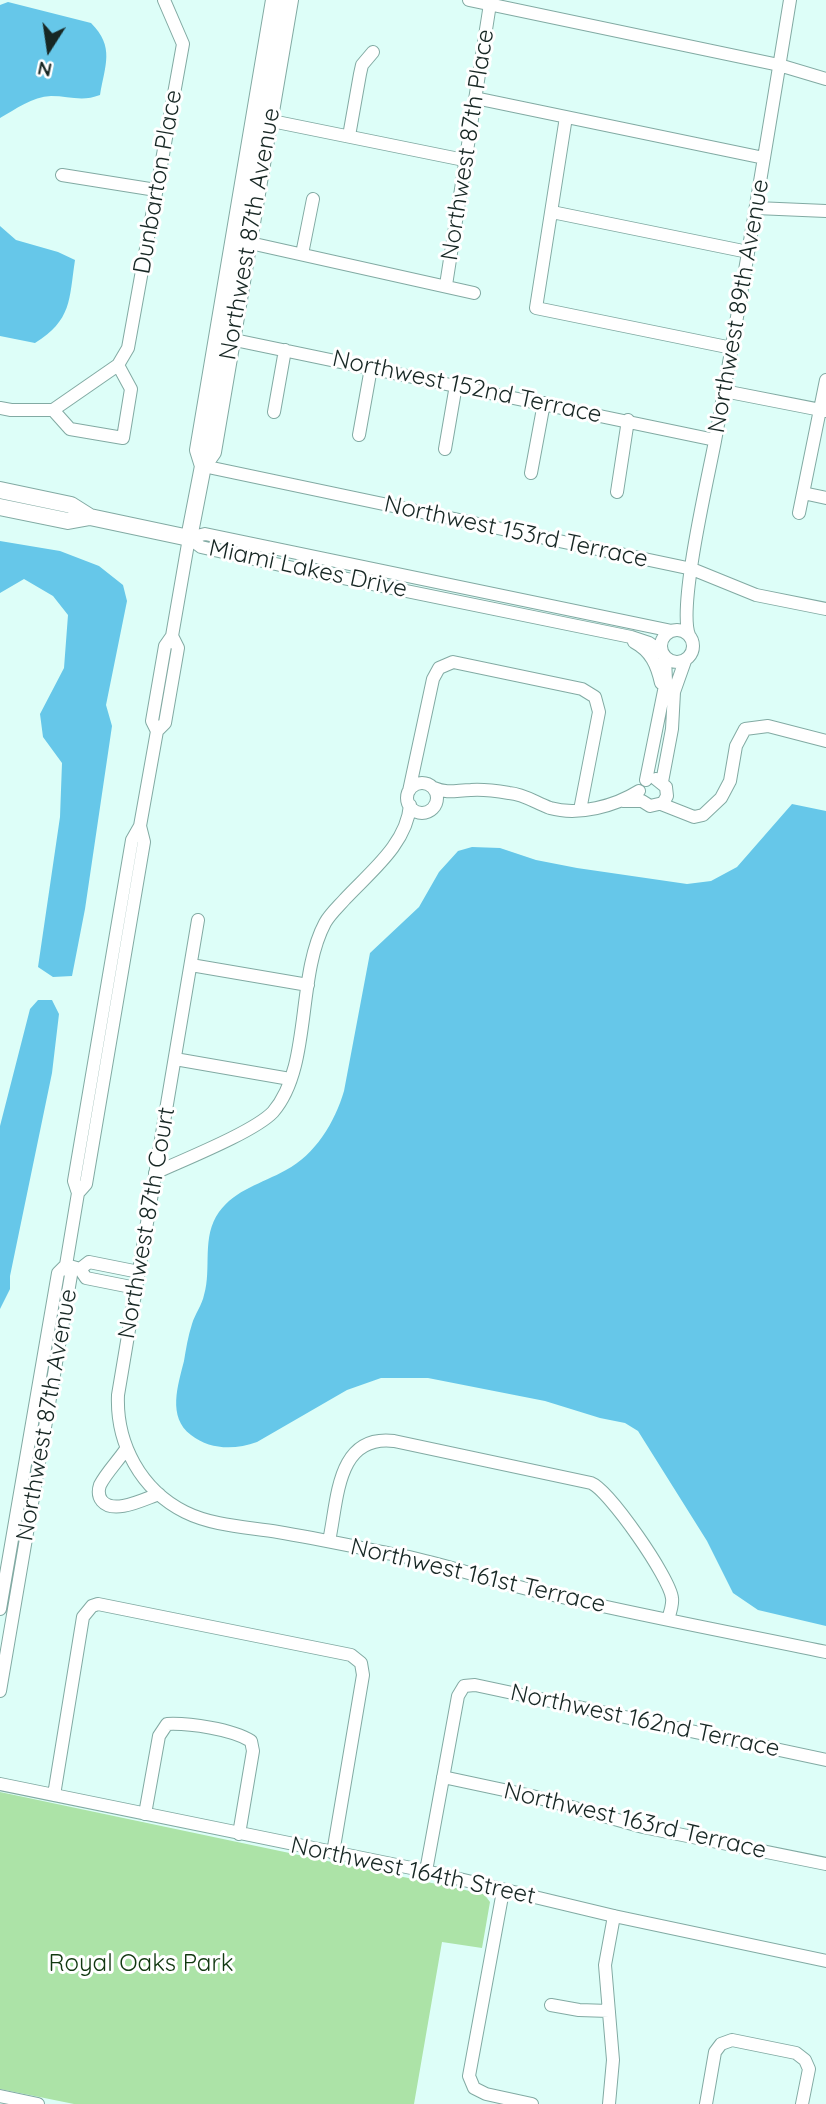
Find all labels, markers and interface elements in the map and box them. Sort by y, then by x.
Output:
north arrow [14,14,84,84]
street label: Northwest 87th Place [435,27,501,263]
text: N [35,56,54,83]
street label: Dunbarton Place [128,88,188,276]
street label: Northwest 87th Avenue [214,106,286,362]
street label: Northwest 89th Avenue [702,177,776,435]
street label: Northwest 152nd Terrace [330,344,604,430]
street label: Northwest 153rd Terrace [382,490,650,574]
street label: Miami Lakes Drive [206,534,410,604]
street label: Northwest 87th Court [112,1105,182,1341]
street label: Northwest 87th Avenue [11,1287,83,1543]
street label: Northwest 161st Terrace [348,1533,608,1619]
street label: Northwest 162nd Terrace [508,1678,782,1764]
street label: Northwest 163rd Terrace [501,1777,769,1865]
street label: Northwest 164th Street [288,1831,538,1911]
park label: Royal Oaks Park [49,1950,233,1978]

